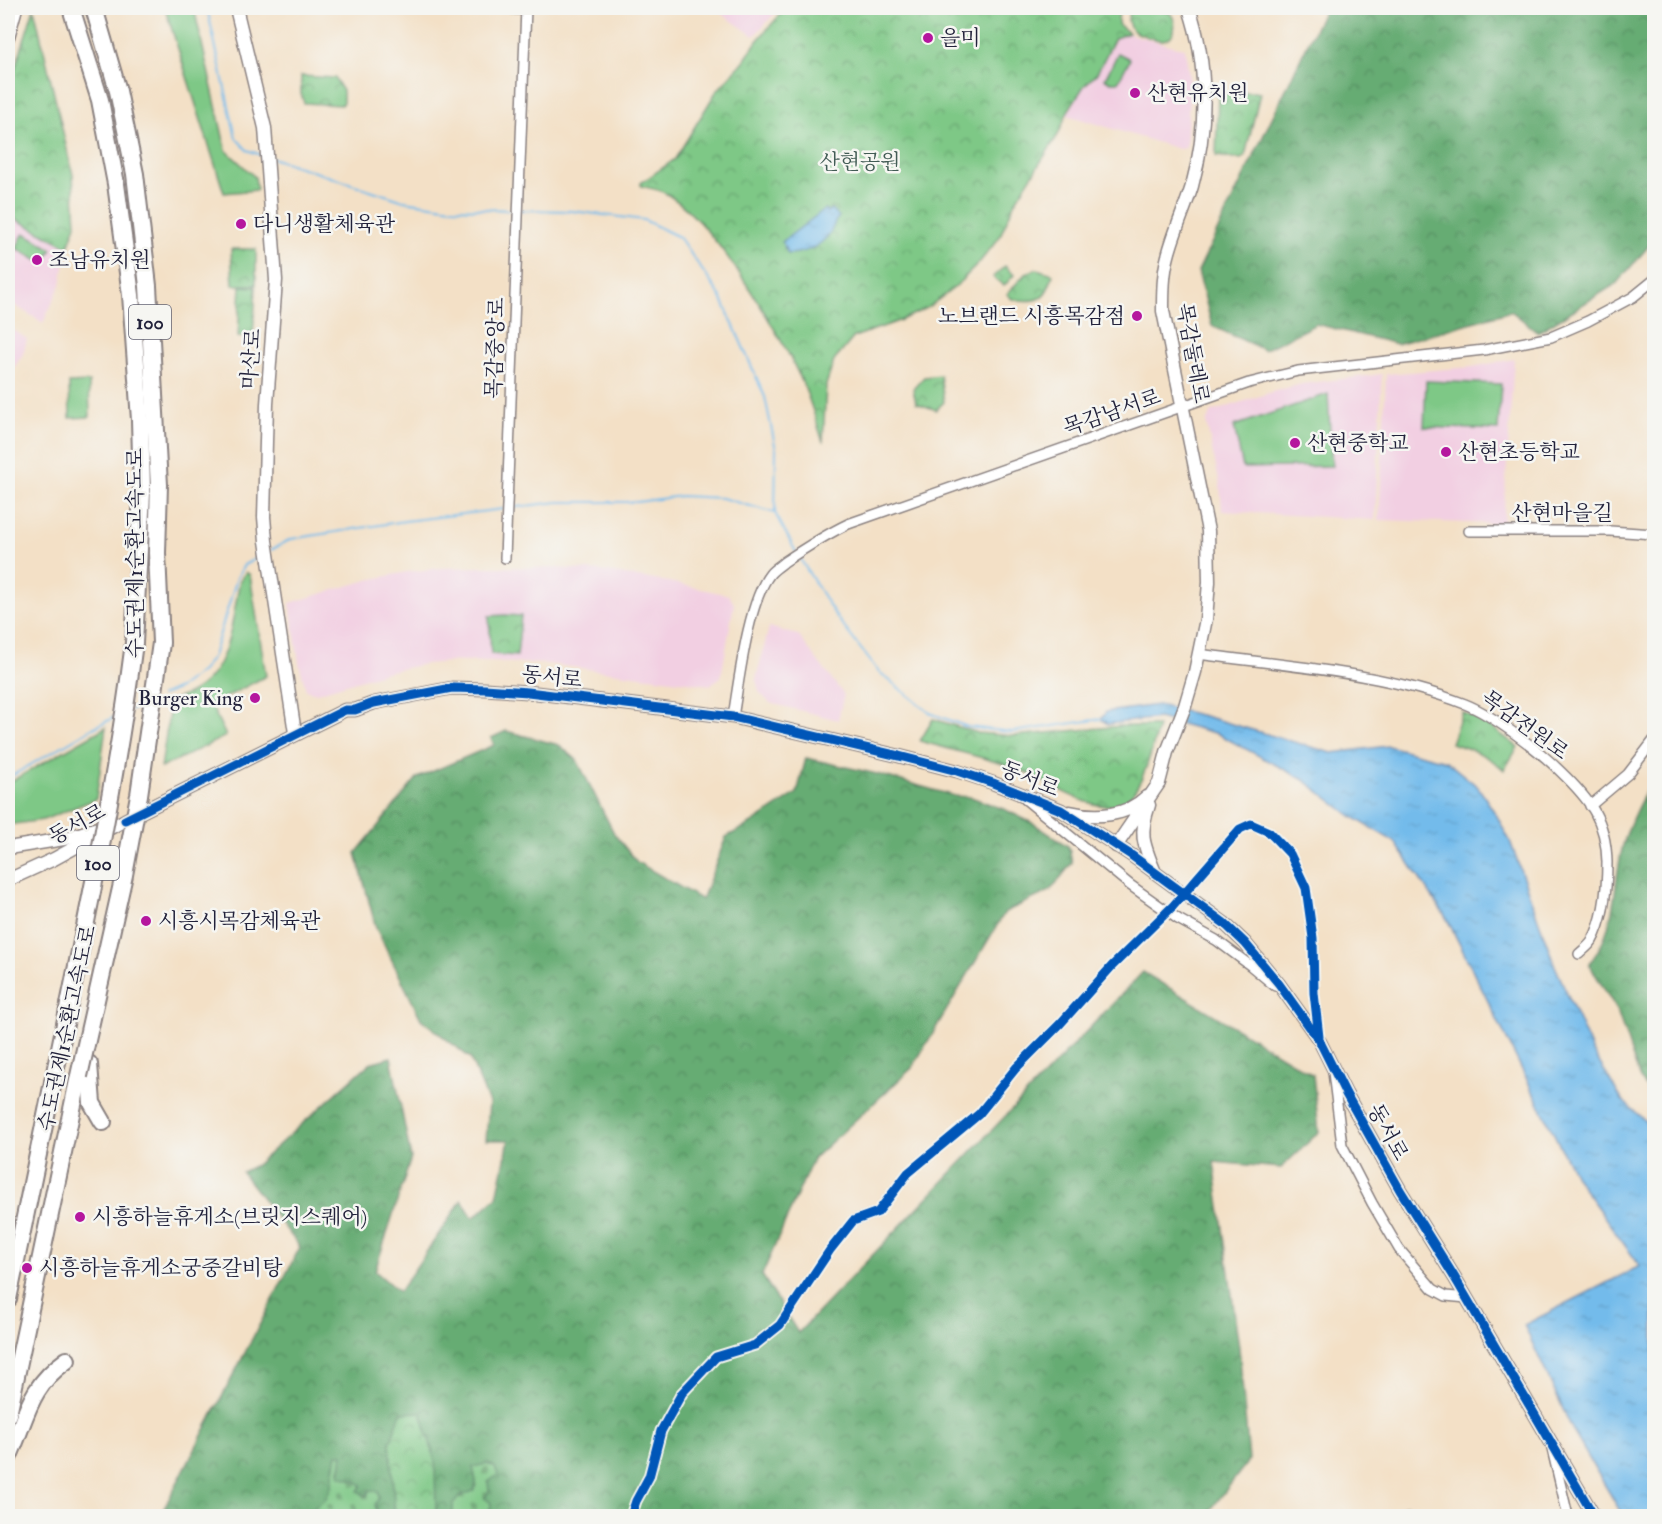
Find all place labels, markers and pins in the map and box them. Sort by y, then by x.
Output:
place label: 을미 [940,25,981,52]
marker: 을미 [921,31,935,45]
place label: 산현유치원 [1147,80,1248,107]
marker: 산현유치원 [1128,86,1142,100]
place label: 다니생활체육관 [253,211,396,238]
marker: 다니생활체육관 [234,217,248,231]
place label: 조남유치원 [49,247,150,274]
marker: 조남유치원 [30,253,44,267]
place label: 노브랜드 시흥목감점 [938,303,1125,330]
marker: 노브랜드 시흥목감점 [1130,309,1144,323]
place label: 산현중학교 [1307,430,1408,457]
marker: 산현중학교 [1288,436,1302,450]
place label: 산현초등학교 [1458,439,1580,466]
marker: 산현초등학교 [1439,445,1453,459]
place label: Burger King [138,685,244,712]
marker: Burger King [248,691,262,705]
place label: 시흥시목감체육관 [158,908,321,935]
marker: 시흥시목감체육관 [139,914,153,928]
place label: 시흥하늘휴게소(브릿지스퀘어) [92,1204,367,1231]
marker: 시흥하늘휴게소(브릿지스퀘어) [73,1210,87,1224]
place label: 시흥하늘휴게소궁중갈비탕 [39,1255,283,1282]
marker: 시흥하늘휴게소궁중갈비탕 [20,1261,34,1275]

